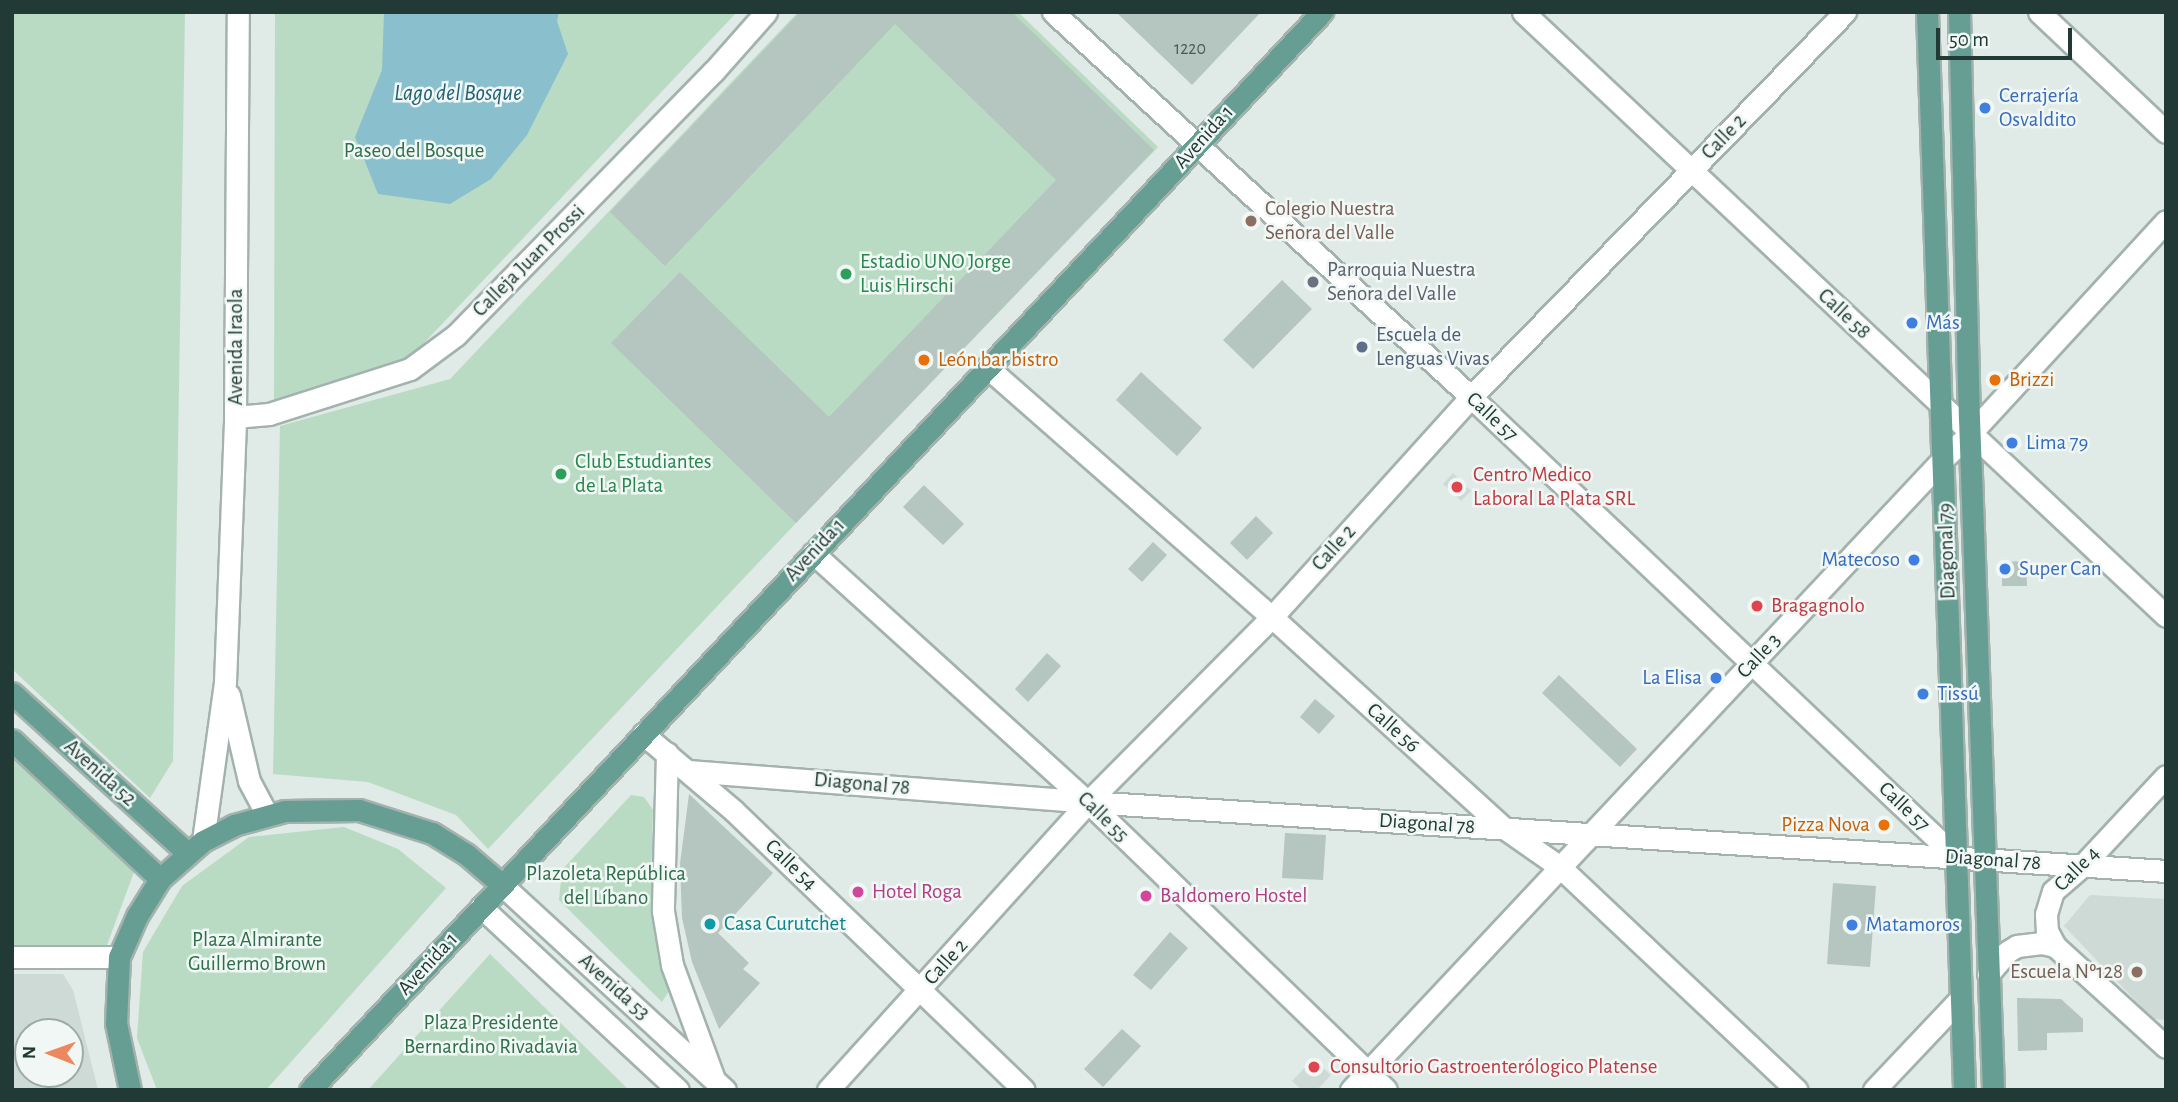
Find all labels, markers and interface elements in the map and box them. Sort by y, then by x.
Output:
scale bar [1940,14,2076,58]
text: 50 m [1949,29,1989,50]
house number: 1220 [1174,38,1206,60]
water label: Lago del Bosque [394,80,522,108]
place label: Cerrajería Osvaldito [1999,83,2079,133]
street label: Avenida 1 [1169,100,1239,174]
marker: Cerrajería Osvaldito [1977,100,1993,116]
street label: Calle 2 [1696,109,1752,165]
park label: Paseo del Bosque [344,138,484,164]
place label: Colegio Nuestra Señora del Valle [1265,196,1395,246]
street label: Calleja Juan Prossi [468,200,590,322]
marker: Colegio Nuestra Señora del Valle [1243,213,1259,229]
place label: Estadio UNO Jorge Luis Hirschi [860,249,1011,299]
place label: Parroquia Nuestra Señora del Valle [1327,257,1476,307]
marker: Estadio UNO Jorge Luis Hirschi [838,266,854,282]
marker: Parroquia Nuestra Señora del Valle [1305,274,1321,290]
street label: Calle 58 [1812,283,1876,345]
street label: Avenida Iraola [223,289,249,405]
place label: Más [1926,310,1960,336]
marker: Más [1904,315,1920,331]
place label: Escuela de Lenguas Vivas [1376,322,1490,372]
marker: Escuela de Lenguas Vivas [1354,339,1370,355]
place label: León bar bistro [938,347,1058,373]
marker: León bar bistro [916,352,932,368]
place label: Brizzi [2009,367,2054,393]
marker: Brizzi [1987,372,2003,388]
street label: Calle 57 [1461,387,1523,447]
place label: Lima 79 [2026,430,2088,456]
marker: Lima 79 [2004,435,2020,451]
place label: Club Estudiantes de La Plata [575,449,711,499]
place label: Centro Medico Laboral La Plata SRL [1473,462,1635,512]
marker: Club Estudiantes de La Plata [553,466,569,482]
marker: Centro Medico Laboral La Plata SRL [1447,477,1467,497]
street label: Diagonal 79 [1933,502,1961,600]
street label: Avenida 1 [779,513,851,587]
street label: Calle 2 [1307,520,1361,576]
place label: Matecoso [1821,547,1900,573]
marker: Matecoso [1906,552,1922,568]
place label: Super Can [2019,556,2101,582]
marker: Super Can [1997,561,2013,577]
place label: Bragagnolo [1771,593,1865,619]
marker: Bragagnolo [1749,598,1765,614]
street label: Calle 3 [1732,628,1786,684]
place label: La Elisa [1642,665,1702,691]
marker: La Elisa [1708,670,1724,686]
place label: Tissú [1937,681,1979,707]
marker: Tissú [1915,686,1931,702]
street label: Calle 56 [1361,698,1425,758]
street label: Avenida 52 [59,734,141,812]
street label: Diagonal 78 [813,767,911,801]
street label: Calle 57 [1873,777,1935,837]
street label: Calle 55 [1072,787,1134,847]
street label: Diagonal 78 [1378,808,1476,840]
place label: Pizza Nova [1781,812,1870,838]
marker: Pizza Nova [1876,817,1892,833]
street label: Calle 54 [760,834,822,896]
street label: Calle 4 [2049,841,2105,897]
street label: Diagonal 78 [1944,844,2042,876]
park label: Plazoleta República del Líbano [526,861,686,911]
place label: Hotel Roga [872,879,962,905]
place label: Baldomero Hostel [1160,883,1307,909]
marker: Hotel Roga [850,884,866,900]
marker: Baldomero Hostel [1138,888,1154,904]
place label: Casa Curutchet [724,911,846,937]
place label: Matamoros [1866,912,1960,938]
marker: Casa Curutchet [702,916,718,932]
marker: Matamoros [1844,917,1860,933]
park label: Plaza Almirante Guillermo Brown [188,927,326,977]
street label: Avenida 1 [392,927,464,1001]
street label: Calle 2 [919,934,973,990]
street label: Avenida 53 [573,948,655,1026]
place label: Escuela Nº128 [2010,959,2123,985]
marker: Escuela Nº128 [2129,964,2145,980]
park label: Plaza Presidente Bernardino Rivadavia [404,1010,578,1060]
north arrow [14,1018,84,1088]
text: N [20,1046,39,1059]
place label: Consultorio Gastroenterólogico Platense [1330,1054,1657,1080]
marker: Consultorio Gastroenterólogico Platense [1304,1057,1324,1077]

